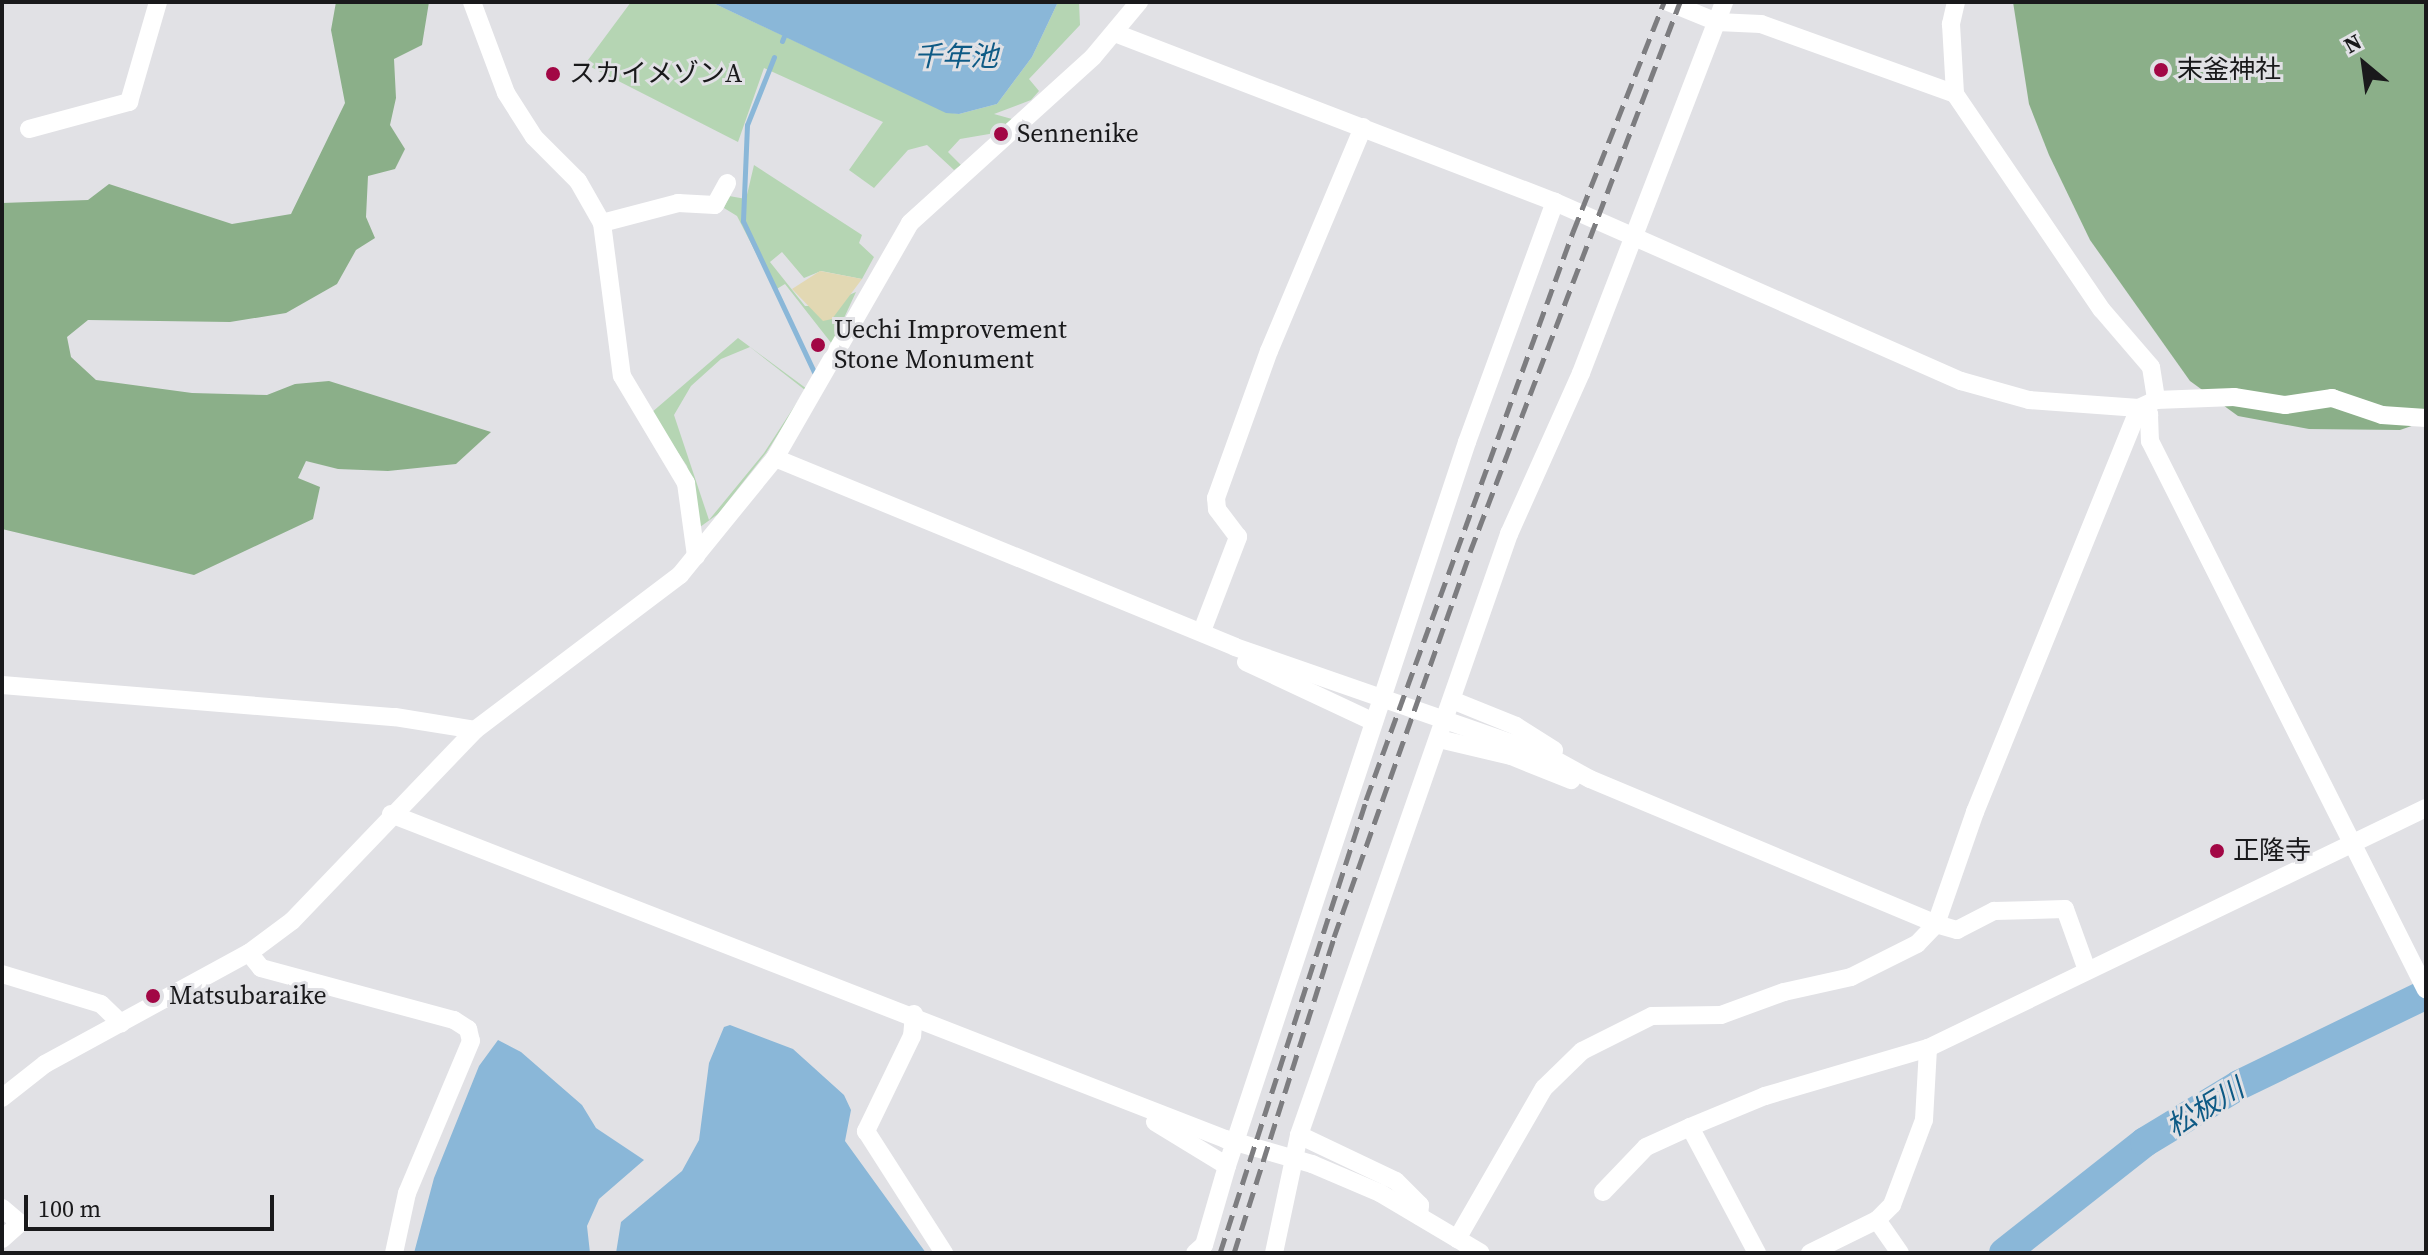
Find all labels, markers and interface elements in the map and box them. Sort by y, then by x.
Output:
north arrow [2324,24,2404,104]
text: N [2338,26,2367,60]
water label: 千年池 [914,39,998,73]
place label: 末釜神社 [2177,54,2281,86]
place label: スカイメゾンA [569,58,742,90]
marker: 末釜神社 [2152,61,2170,79]
marker: スカイメゾンA [544,65,562,83]
place label: Sennenike [1017,118,1139,150]
marker: Sennenike [992,125,1010,143]
place label: Uechi Improvement Stone Monument [834,314,1067,376]
marker: Uechi Improvement Stone Monument [809,336,827,354]
place label: 正隆寺 [2233,835,2311,867]
marker: 正隆寺 [2208,842,2226,860]
place label: Matsubaraike [169,980,327,1012]
marker: Matsubaraike [144,987,162,1005]
water label: 松板川 [2160,1071,2250,1143]
scale bar [28,1179,278,1229]
text: 100 m [38,1192,101,1225]

